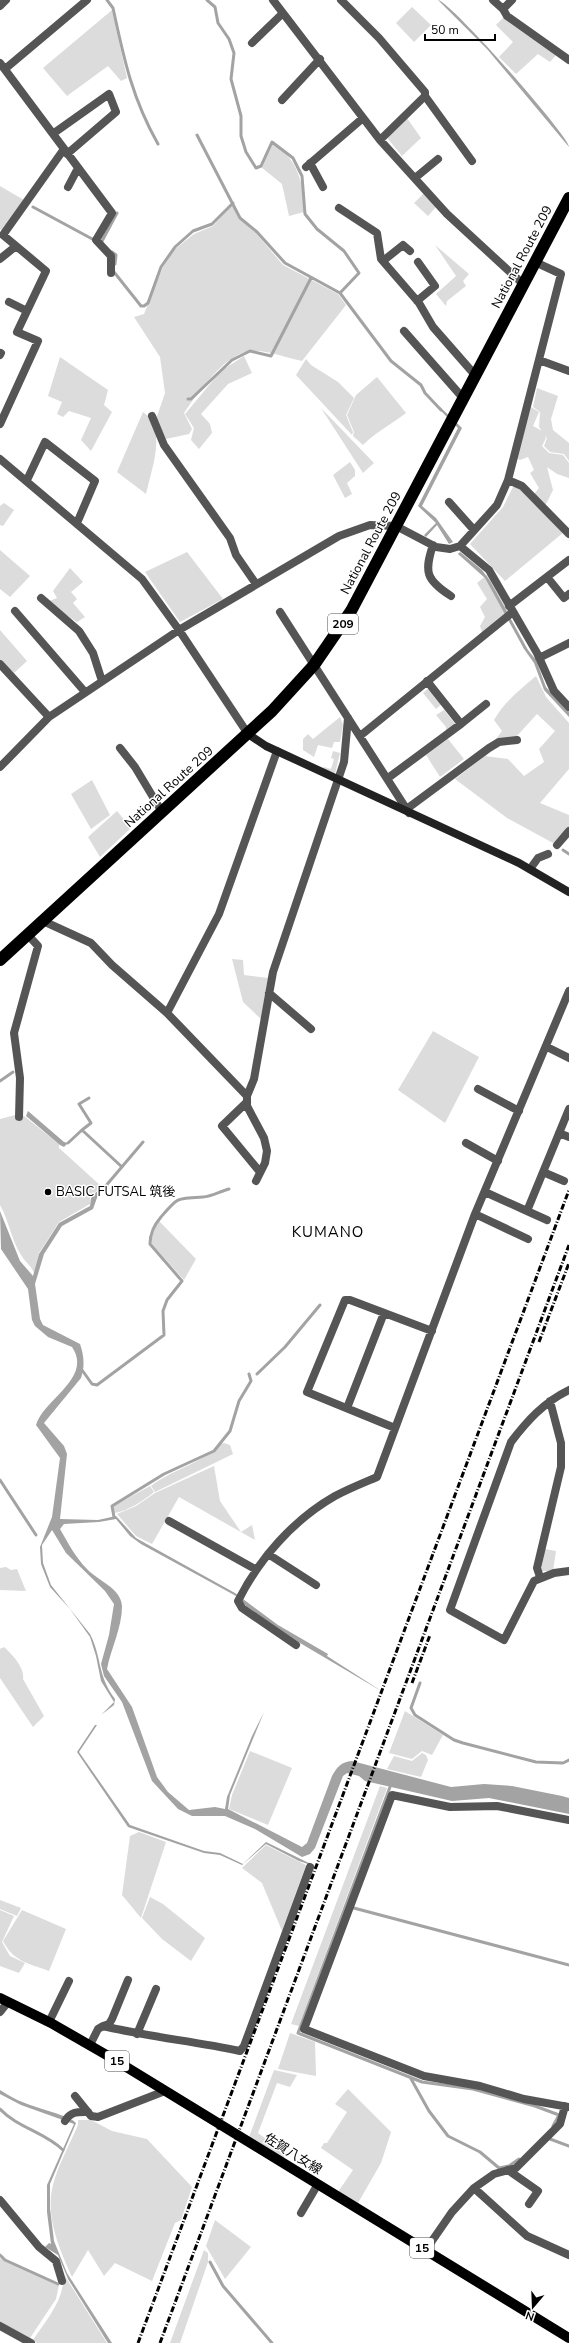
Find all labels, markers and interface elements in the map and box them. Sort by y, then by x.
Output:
scale bar [425,16,495,42]
text: 50 m [431,22,459,38]
street label: National Route 209 [487,202,557,312]
street label: National Route 209 [336,488,406,598]
road number: 209 [328,614,358,634]
street label: National Route 209 [121,742,217,832]
place label: BASIC FUTSAL 筑後 [56,1183,175,1201]
marker: BASIC FUTSAL 筑後 [43,1187,53,1197]
district label: KUMANO [292,1222,364,1242]
road number: 15 [105,2051,129,2071]
street label: 佐賀八女線 [261,2129,325,2179]
road number: 15 [410,2238,434,2258]
north arrow [513,2287,553,2327]
text: N [524,2308,536,2324]

